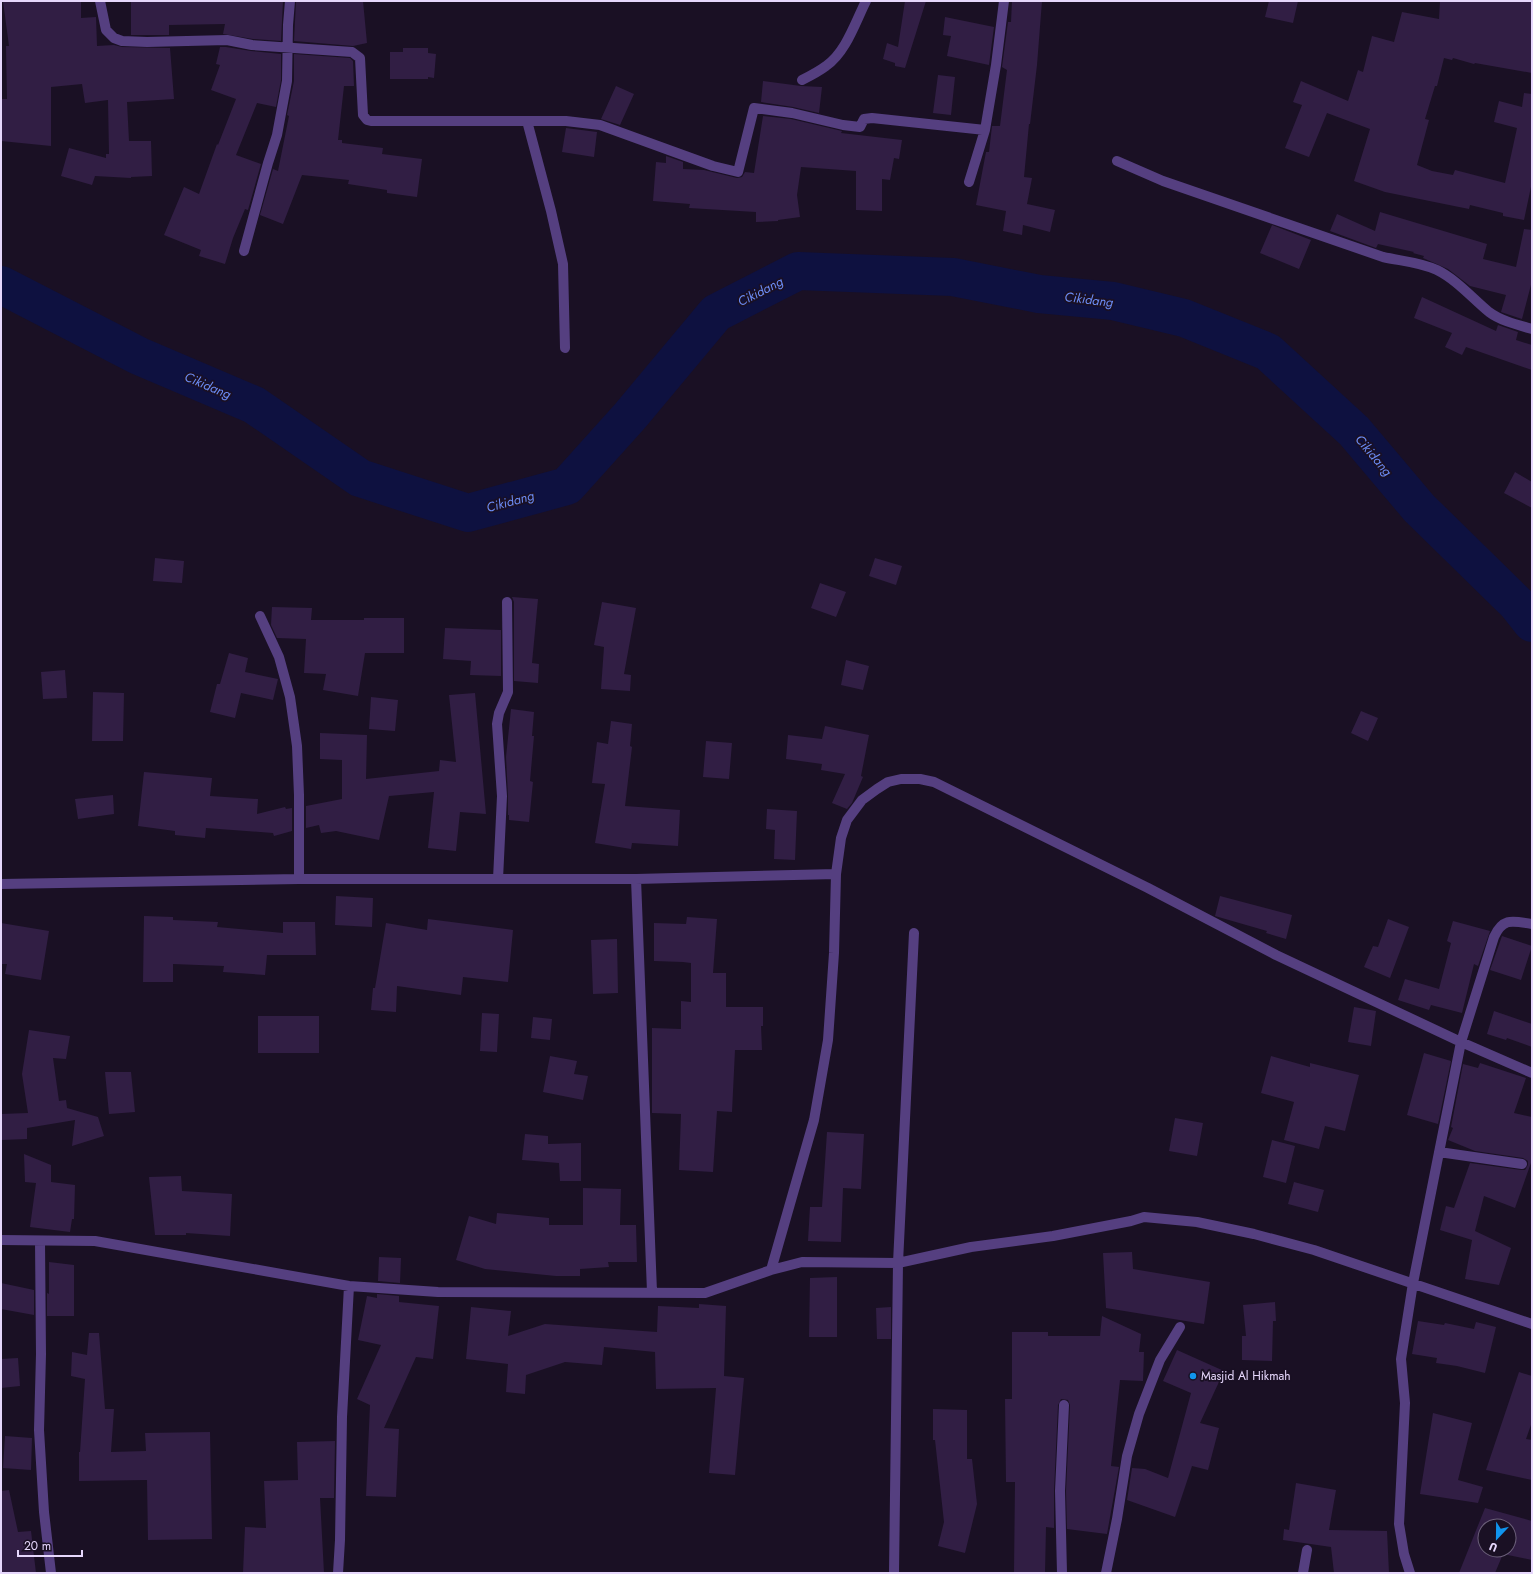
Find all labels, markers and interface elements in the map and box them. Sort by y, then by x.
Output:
water label: Cikidang [734,272,786,311]
water label: Cikidang [1063,287,1114,312]
water label: Cikidang [182,367,234,404]
water label: Cikidang [1351,430,1397,480]
water label: Cikidang [484,486,536,517]
place label: Masjid Al Hikmah [1201,1367,1291,1385]
marker: Masjid Al Hikmah [1188,1371,1198,1381]
north arrow [1477,1518,1517,1558]
scale bar [18,1532,82,1558]
text: 20 m [24,1537,51,1555]
text: U [1487,1538,1500,1556]

